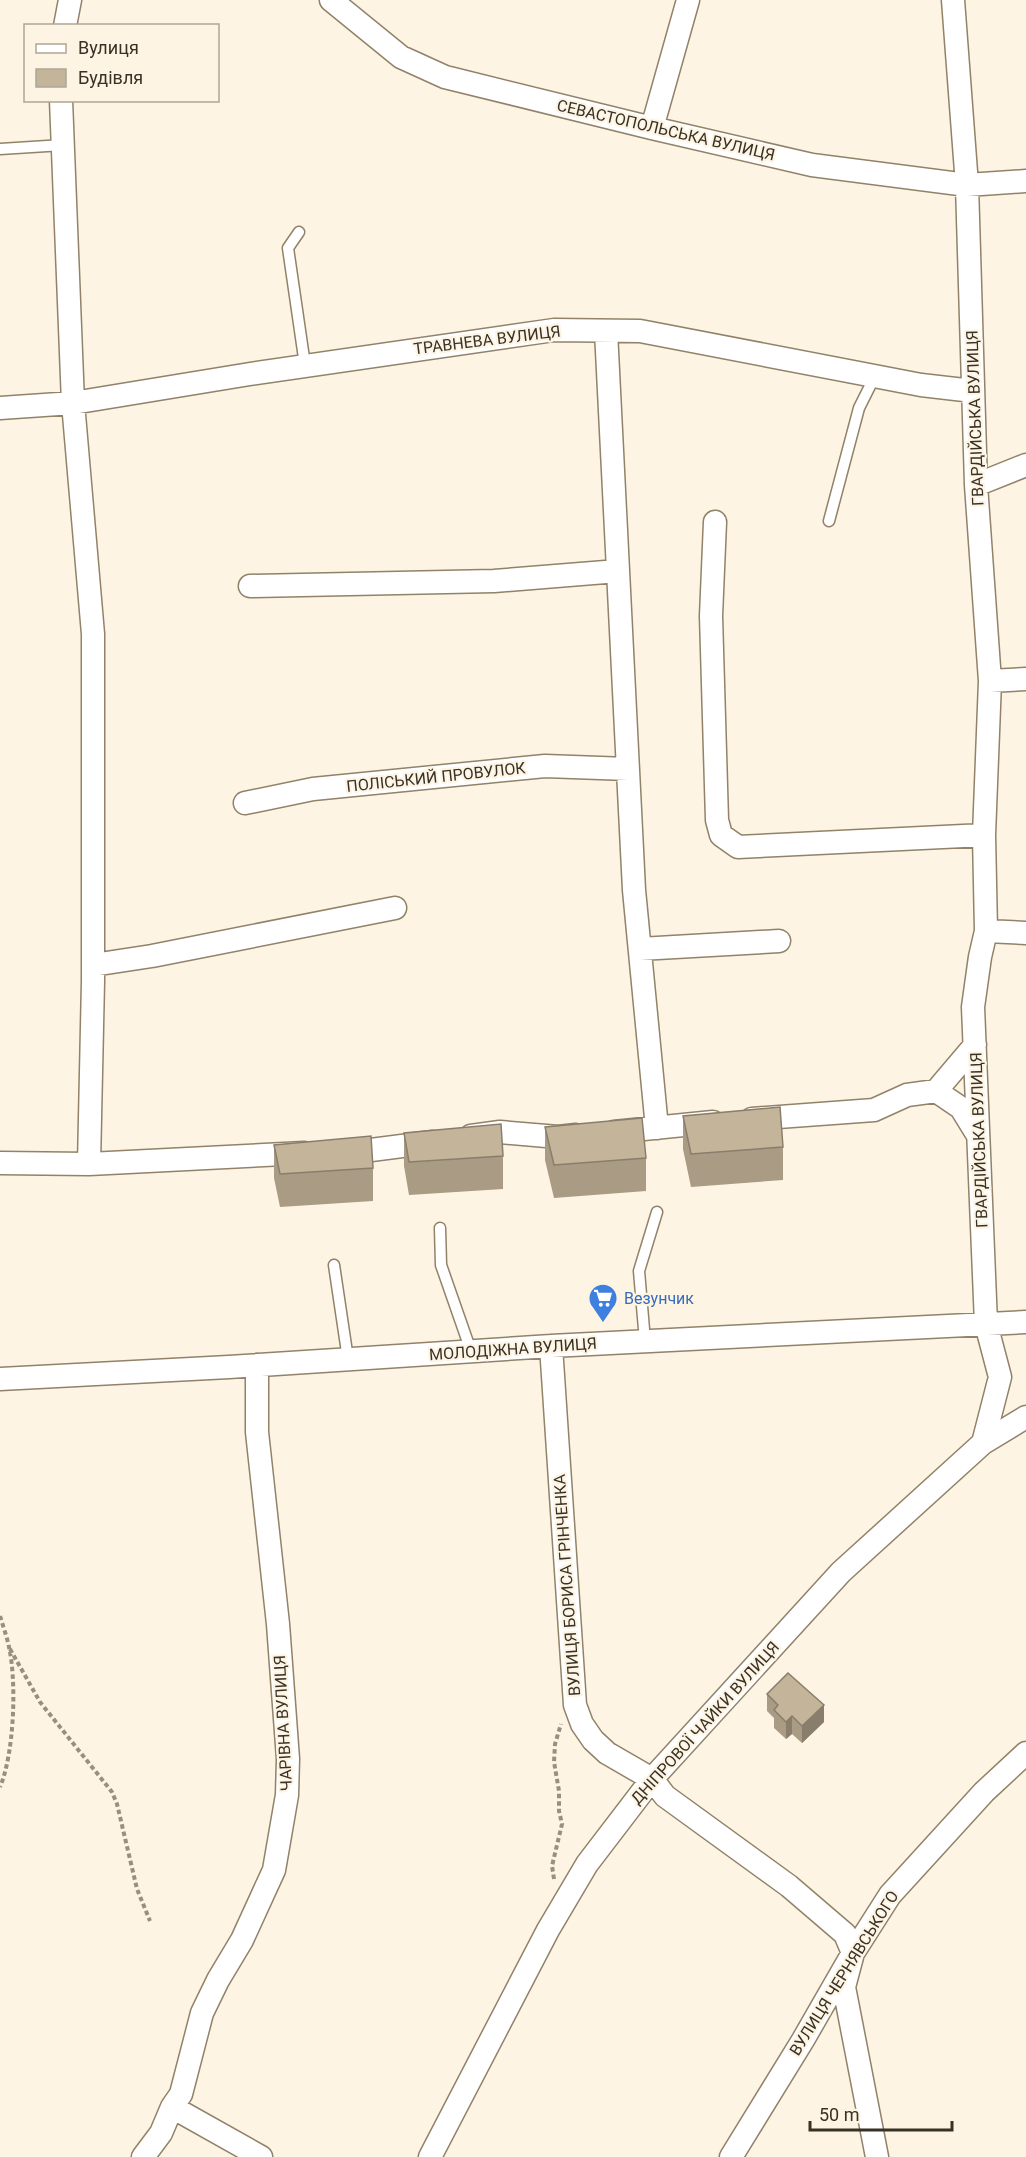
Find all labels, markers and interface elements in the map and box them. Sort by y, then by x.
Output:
legend [24,24,219,102]
text: Вулиця [78,37,139,58]
text: Будівля [78,67,143,88]
street label: СЕВАСТОПОЛЬСЬКА ВУЛИЦЯ [555,96,777,164]
street label: ТРАВНЕВА ВУЛИЦЯ [412,322,562,358]
street label: ГВАРДІЙСЬКА ВУЛИЦЯ [962,330,988,506]
street label: ПОЛІСЬКИЙ ПРОВУЛОК [345,758,527,796]
street label: ГВАРДІЙСЬКА ВУЛИЦЯ [966,1052,992,1228]
supermarket icon: Везунчик [587,1282,619,1324]
place label: Везунчик [624,1289,694,1308]
street label: МОЛОДІЖНА ВУЛИЦЯ [429,1334,597,1364]
street label: ВУЛИЦЯ БОРИСА ГРІНЧЕНКА [550,1473,584,1697]
street label: ДНІПРОВОЇ ЧАЙКИ ВУЛИЦЯ [627,1638,783,1808]
street label: ЧАРІВНА ВУЛИЦЯ [270,1655,296,1791]
street label: ВУЛИЦЯ ЧЕРНЯВСЬКОГО [785,1887,903,2059]
scale bar [810,2094,952,2132]
text: 50 m [819,2104,859,2125]

